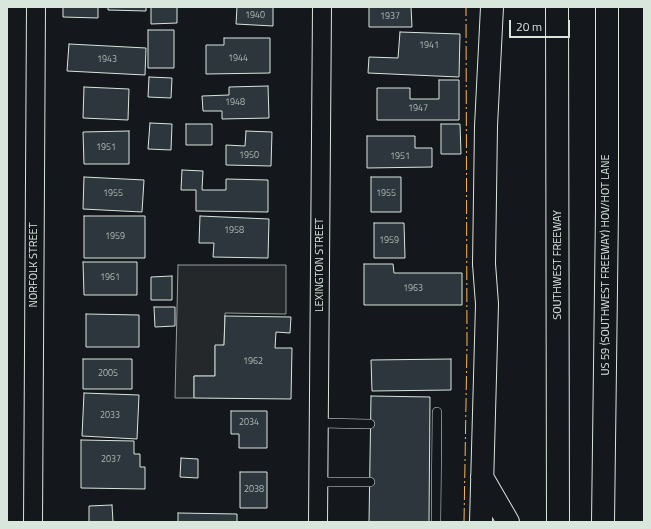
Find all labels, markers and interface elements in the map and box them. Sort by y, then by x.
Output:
house number: 1940 [245,11,265,21]
house number: 1937 [380,12,400,22]
scale bar [511,12,572,38]
text: 20 m [516,17,542,36]
house number: 1941 [419,41,439,51]
house number: 1944 [228,54,248,64]
house number: 1943 [97,55,117,65]
house number: 1948 [225,98,245,108]
house number: 1947 [408,104,428,114]
house number: 1951 [96,143,116,153]
house number: 1950 [239,151,259,161]
house number: 1951 [390,152,410,162]
street label: US 59 (SOUTHWEST FREEWAY) HOV/HOT LANE [599,154,613,376]
house number: 1955 [103,189,123,199]
house number: 1955 [376,189,396,199]
street label: SOUTHWEST FREEWAY [551,210,565,320]
street label: LEXINGTON STREET [313,218,327,312]
street label: NORFOLK STREET [27,223,41,307]
house number: 1958 [224,226,244,236]
house number: 1959 [105,232,125,242]
house number: 1959 [379,236,399,246]
house number: 1961 [100,273,120,283]
house number: 1963 [403,284,423,294]
house number: 1962 [243,357,263,367]
house number: 2005 [98,369,118,379]
house number: 2033 [100,411,120,421]
house number: 2034 [239,418,259,428]
house number: 2037 [101,455,121,465]
house number: 2038 [244,485,264,495]

